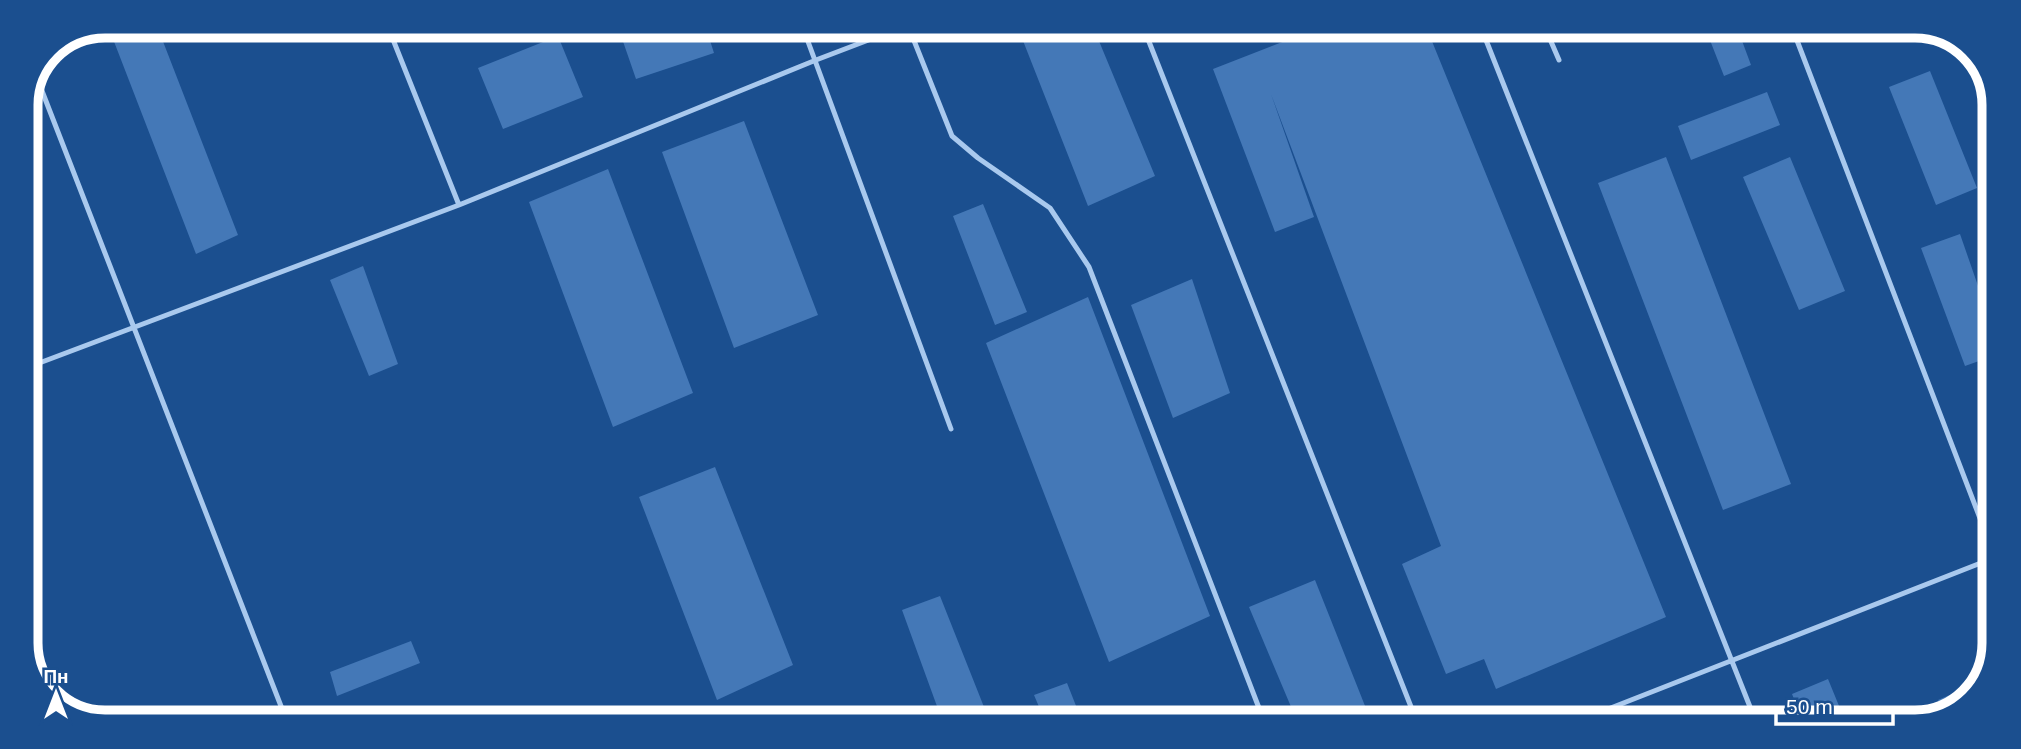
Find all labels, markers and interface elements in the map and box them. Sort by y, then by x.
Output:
north arrow [21,658,91,728]
text: Пн [43,666,69,687]
scale bar [1776,682,1893,726]
text: 50 m [1786,695,1833,718]

